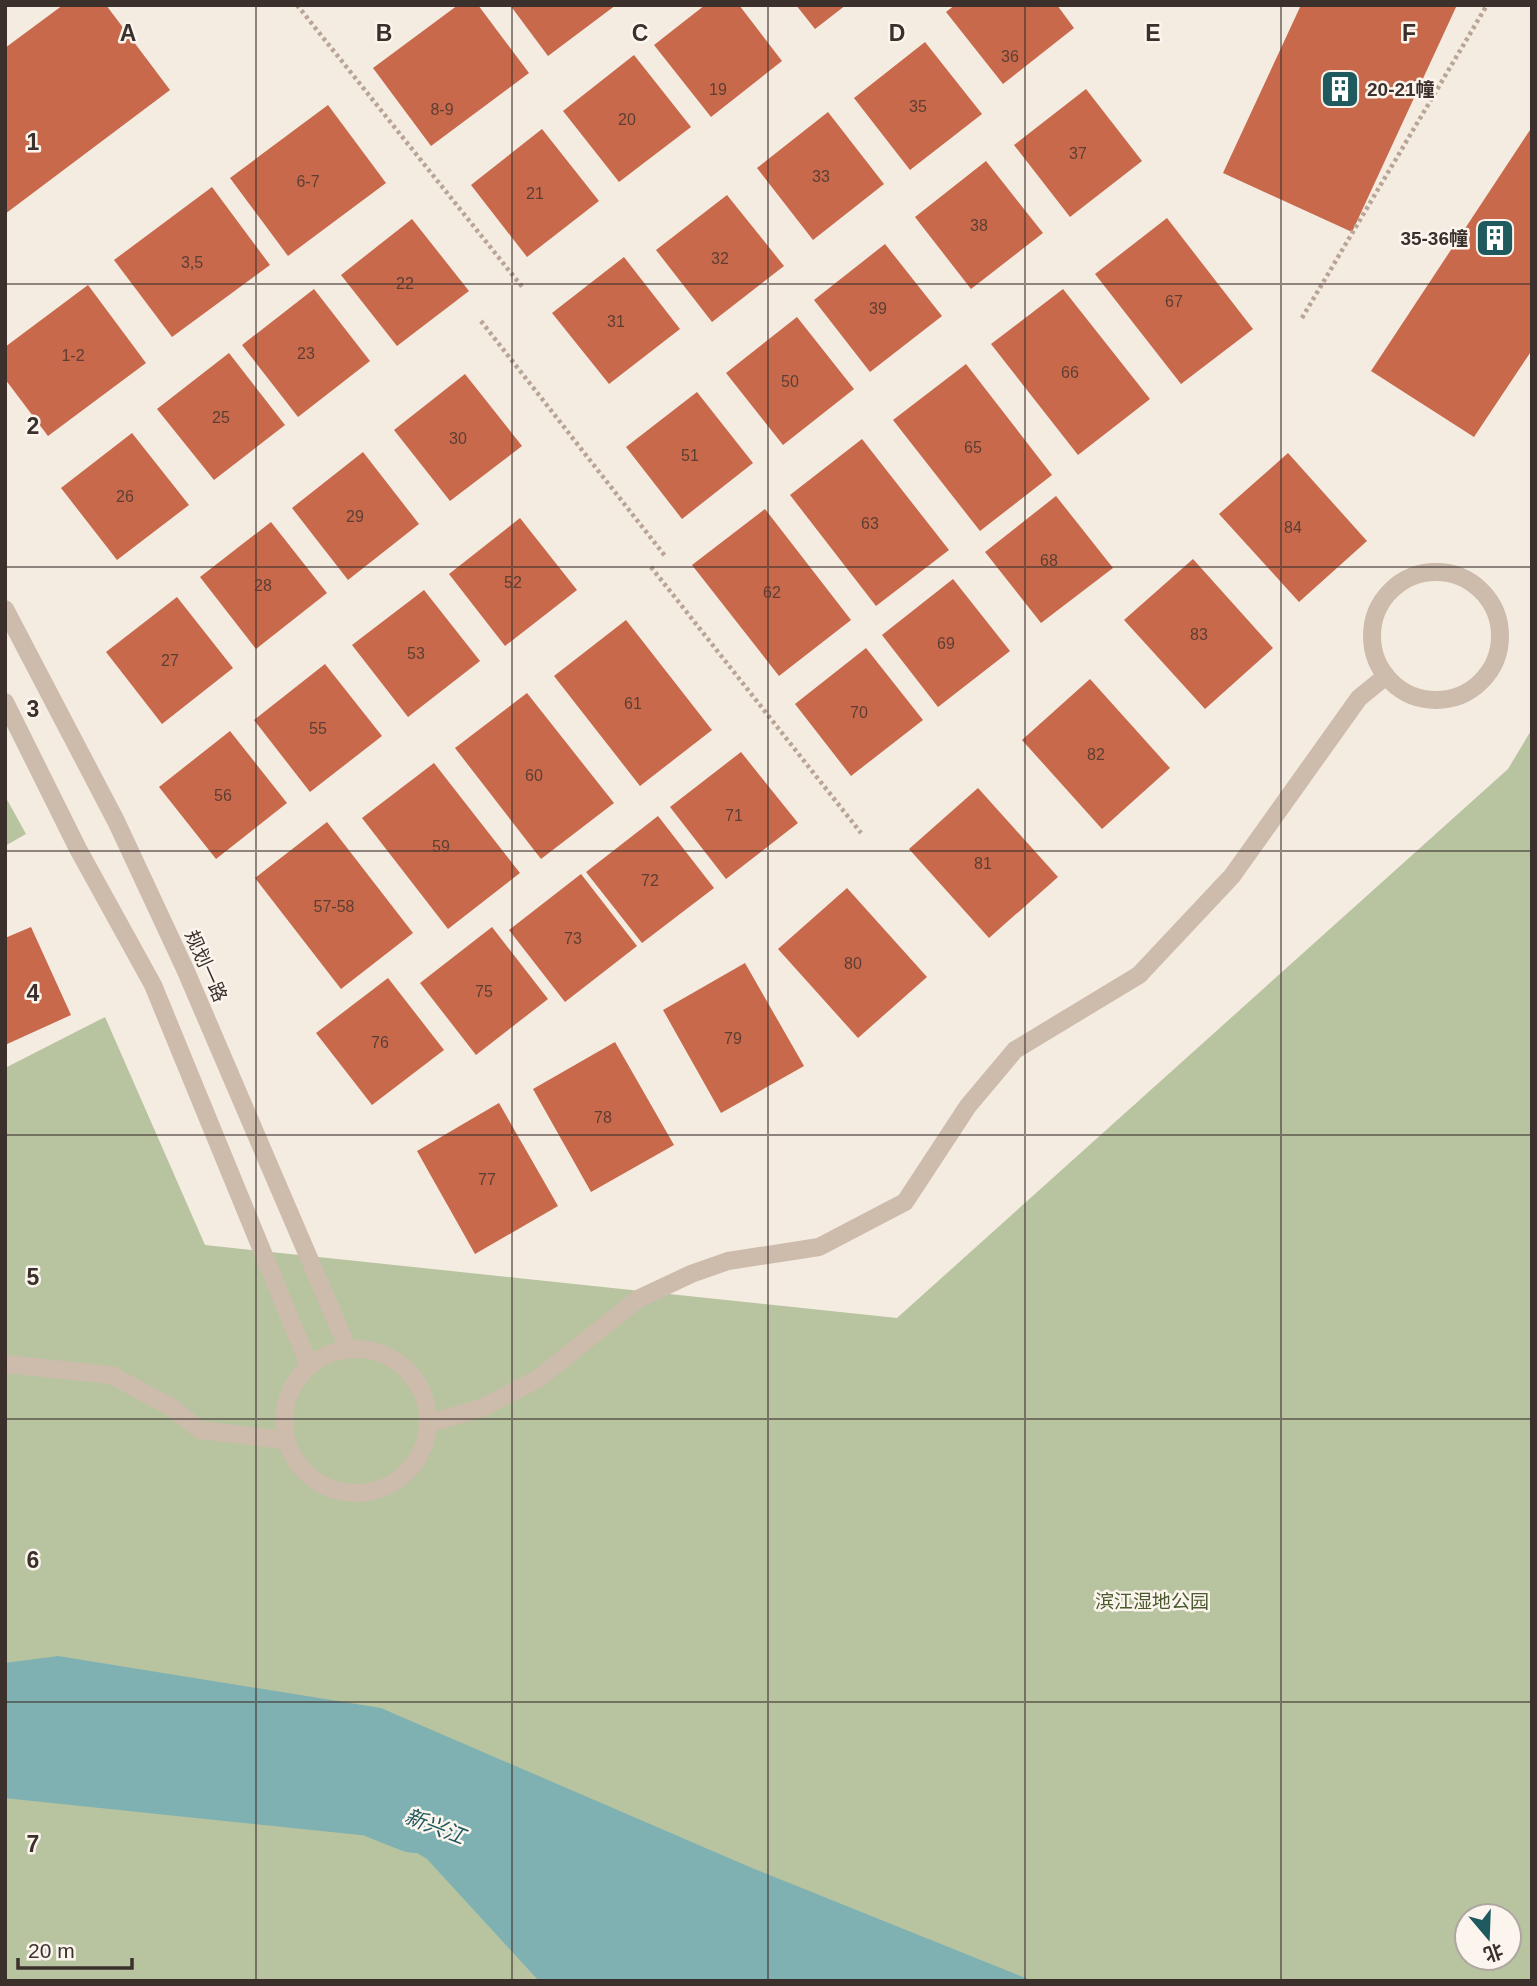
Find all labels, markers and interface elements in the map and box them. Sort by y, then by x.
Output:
text: A [120,20,136,46]
text: B [376,20,392,46]
text: C [632,20,648,46]
text: D [889,20,905,46]
text: E [1145,20,1161,46]
text: F [1402,20,1416,46]
house number: 36 [1001,48,1019,65]
building icon: 20-21幢 [1319,68,1361,110]
place label: 20-21幢 [1367,79,1435,100]
house number: 19 [709,81,727,98]
house number: 35 [909,98,927,115]
house number: 8-9 [430,101,454,118]
house number: 20 [618,111,636,128]
text: 1 [27,129,40,155]
house number: 37 [1069,145,1087,162]
house number: 33 [812,168,830,185]
house number: 6-7 [296,173,320,190]
house number: 21 [526,185,544,202]
house number: 38 [970,217,988,234]
building icon: 35-36幢 [1474,217,1516,259]
place label: 35-36幢 [1400,228,1468,249]
house number: 32 [711,250,729,267]
house number: 3,5 [181,254,203,271]
house number: 22 [396,275,414,292]
house number: 67 [1165,293,1183,310]
house number: 39 [869,300,887,317]
house number: 31 [607,313,625,330]
house number: 23 [297,345,315,362]
house number: 1-2 [61,347,85,364]
house number: 66 [1061,364,1079,381]
house number: 50 [781,373,799,390]
house number: 25 [212,409,230,426]
text: 2 [27,413,39,439]
house number: 30 [449,430,467,447]
house number: 65 [964,439,982,456]
house number: 51 [681,447,699,464]
house number: 26 [116,488,134,505]
house number: 29 [346,508,364,525]
house number: 63 [861,515,879,532]
house number: 84 [1284,519,1302,536]
house number: 68 [1040,552,1058,569]
house number: 52 [504,574,522,591]
house number: 28 [254,577,272,594]
house number: 62 [763,584,781,601]
house number: 83 [1190,626,1208,643]
house number: 69 [937,635,955,652]
house number: 53 [407,645,425,662]
house number: 27 [161,652,179,669]
house number: 61 [624,695,642,712]
text: 3 [27,696,39,722]
house number: 70 [850,704,868,721]
house number: 55 [309,720,327,737]
house number: 82 [1087,746,1105,763]
house number: 60 [525,767,543,784]
house number: 56 [214,787,232,804]
house number: 71 [725,807,743,824]
house number: 59 [432,838,450,855]
house number: 81 [974,855,992,872]
house number: 72 [641,872,659,889]
house number: 57-58 [314,898,355,915]
street label: 规划一路 [181,927,231,1005]
house number: 73 [564,930,582,947]
house number: 80 [844,955,862,972]
text: 4 [27,980,40,1006]
house number: 75 [475,983,493,1000]
house number: 79 [724,1030,742,1047]
house number: 76 [371,1034,389,1051]
house number: 78 [594,1109,612,1126]
house number: 77 [478,1171,496,1188]
text: 5 [27,1264,40,1290]
text: 6 [27,1547,39,1573]
park label: 滨江湿地公园 [1095,1591,1209,1612]
water label: 新兴江 [401,1804,470,1849]
text: 7 [27,1831,39,1857]
north arrow [1453,1902,1523,1972]
scale bar [18,1926,131,1970]
text: 20 m [28,1939,75,1962]
text: 北 [1481,1940,1506,1966]

